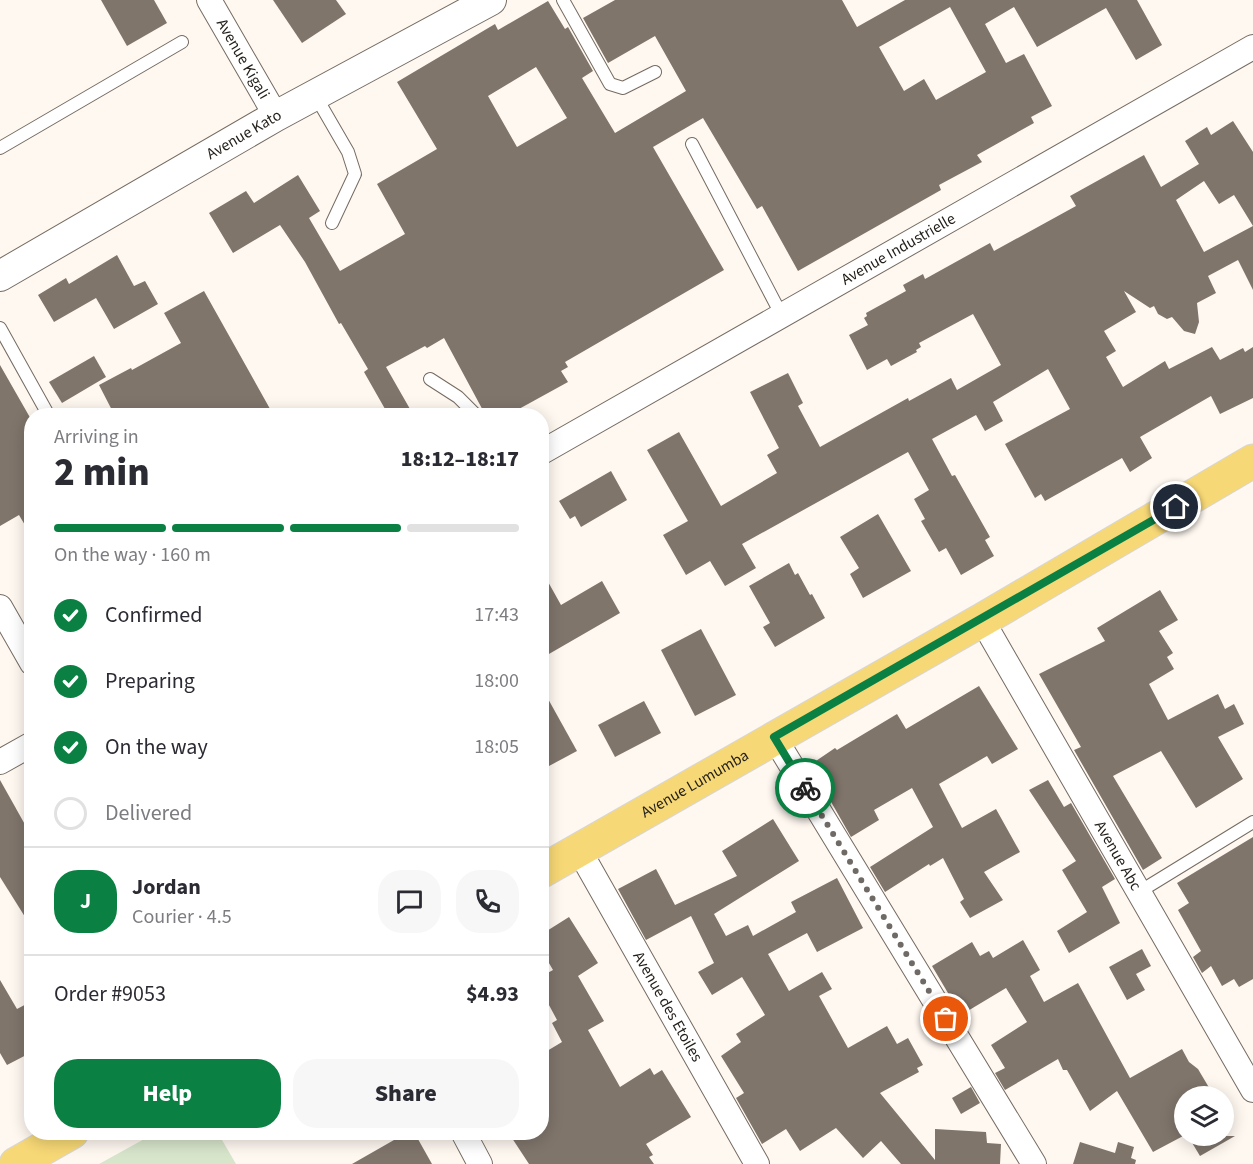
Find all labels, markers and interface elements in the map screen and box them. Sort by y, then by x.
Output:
street label: Avenue Kigali [211,15,275,103]
street label: Avenue Kato [202,104,285,165]
street label: Avenue Industrielle [837,208,960,290]
text: Arriving in [54,423,139,451]
text: 18:12–18:17 [401,443,519,475]
text: 2 min [54,445,150,501]
pin [1150,481,1201,532]
icon: home [1159,490,1192,523]
text: On the way · 160 m [54,541,211,569]
icon: check [54,599,87,632]
text: Confirmed [105,599,202,631]
text: 17:43 [474,601,519,629]
icon: check [54,665,87,698]
text: Preparing [105,665,195,697]
text: 18:00 [474,667,519,695]
icon: check [54,731,87,764]
text: On the way [105,731,208,763]
text: 18:05 [474,733,519,761]
street label: Avenue Lumumba [637,744,753,823]
courier [775,758,835,818]
icon: bike [789,772,822,805]
text: Delivered [105,797,192,829]
street label: Avenue Abc [1089,817,1147,895]
button: chat [378,870,441,933]
button: phone [456,870,519,933]
text: Jordan [132,871,201,903]
text: J [80,885,91,917]
text: Courier · 4.5 [132,903,232,931]
street label: Avenue des Etoiles [628,947,708,1066]
text: Order #9053 [54,978,166,1010]
text: $4.93 [466,978,519,1010]
pin [920,993,971,1044]
icon: bag [929,1002,962,1035]
button: Help [54,1059,281,1128]
button: Share [293,1059,519,1128]
map controls [1174,1086,1234,1146]
button: layers [1174,1086,1234,1146]

